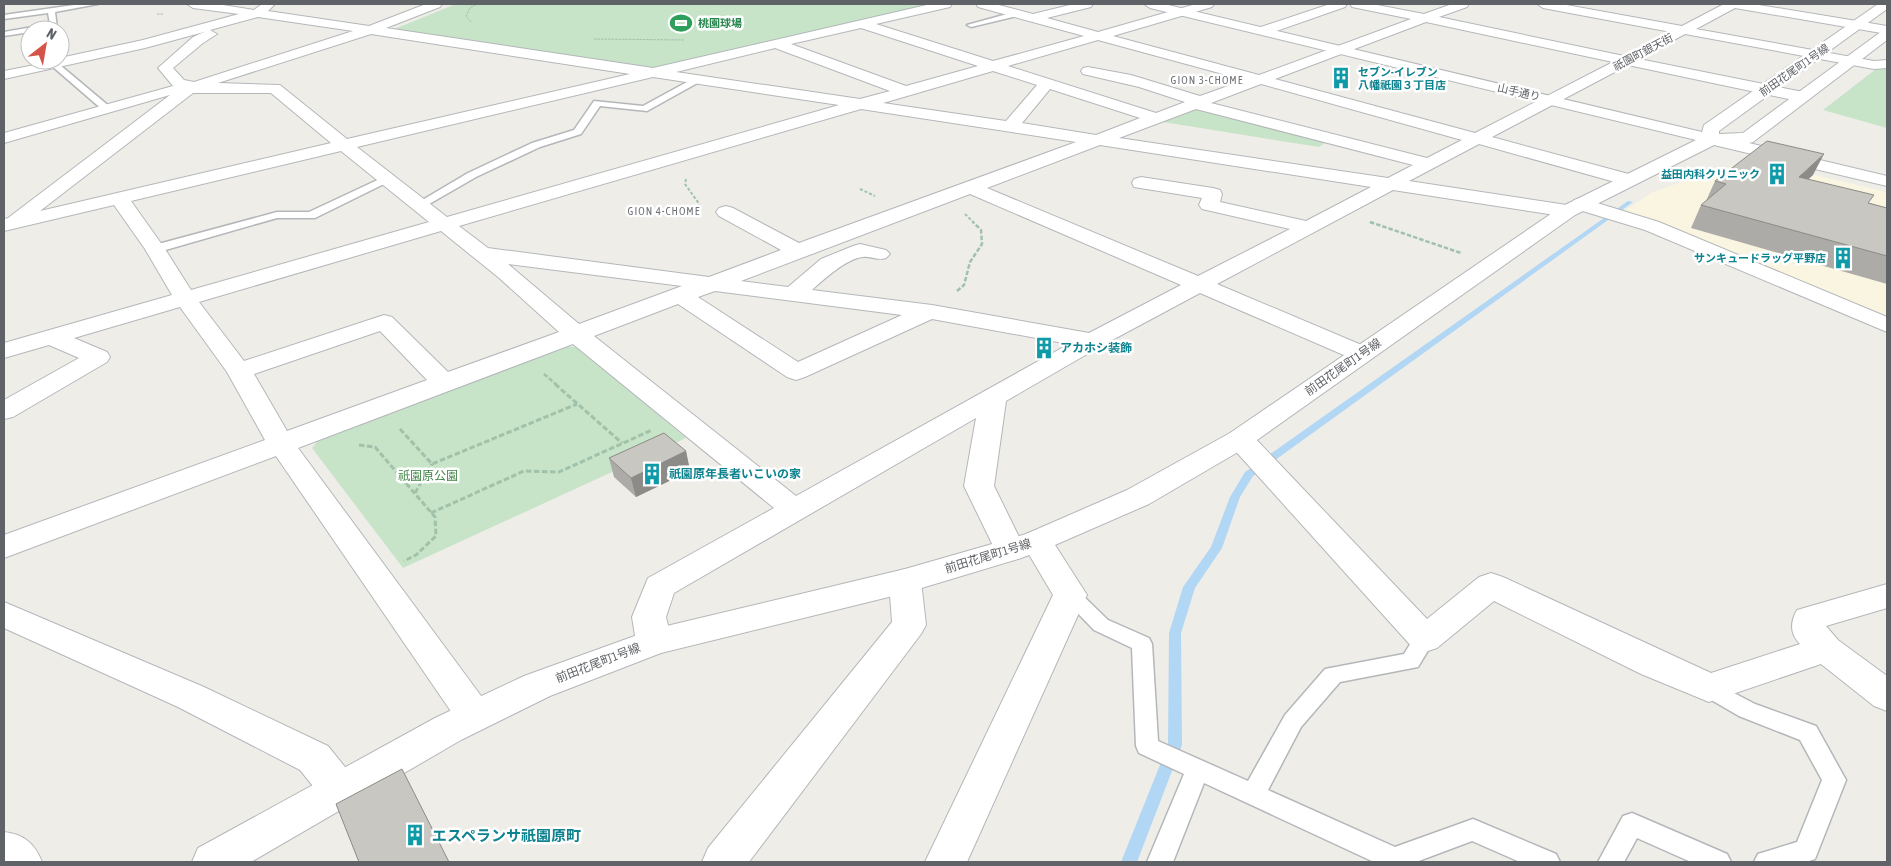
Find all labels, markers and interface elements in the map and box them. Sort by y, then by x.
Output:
sports icon: 桃園球場 [668,10,694,36]
place label: 桃園球場 [698,17,742,29]
north arrow [20,20,70,70]
text: N [44,25,59,43]
street label: 祇園町銀天街 [1611,31,1675,73]
street label: 前田花尾町1号線 [1757,42,1831,98]
building icon: セブン-イレブン 八幡祇園３丁目店 [1328,65,1354,91]
place label: セブン-イレブン 八幡祇園３丁目店 [1358,66,1446,91]
district label: GION 3-CHOME [1171,74,1243,86]
street label: 山手通り [1496,81,1542,103]
building icon: 益田内科クリニック [1764,161,1790,187]
place label: 益田内科クリニック [1661,168,1760,180]
district label: GION 4-CHOME [628,205,700,217]
building icon: サンキュードラッグ平野店 [1830,245,1856,271]
place label: サンキュードラッグ平野店 [1694,252,1826,264]
building icon: アカホシ装飾 [1031,335,1057,361]
street label: 前田花尾町1号線 [1302,336,1384,398]
place label: アカホシ装飾 [1060,341,1132,355]
building icon: 祇園原年長者いこいの家 [639,461,665,487]
place label: 祇園原年長者いこいの家 [669,467,801,481]
park label: 祇園原公園 [398,469,458,483]
street label: 前田花尾町1号線 [943,536,1033,576]
street label: 前田花尾町1号線 [554,640,642,686]
building icon: エスペランサ祇園原町 [402,822,428,848]
place label: エスペランサ祇園原町 [432,827,581,844]

